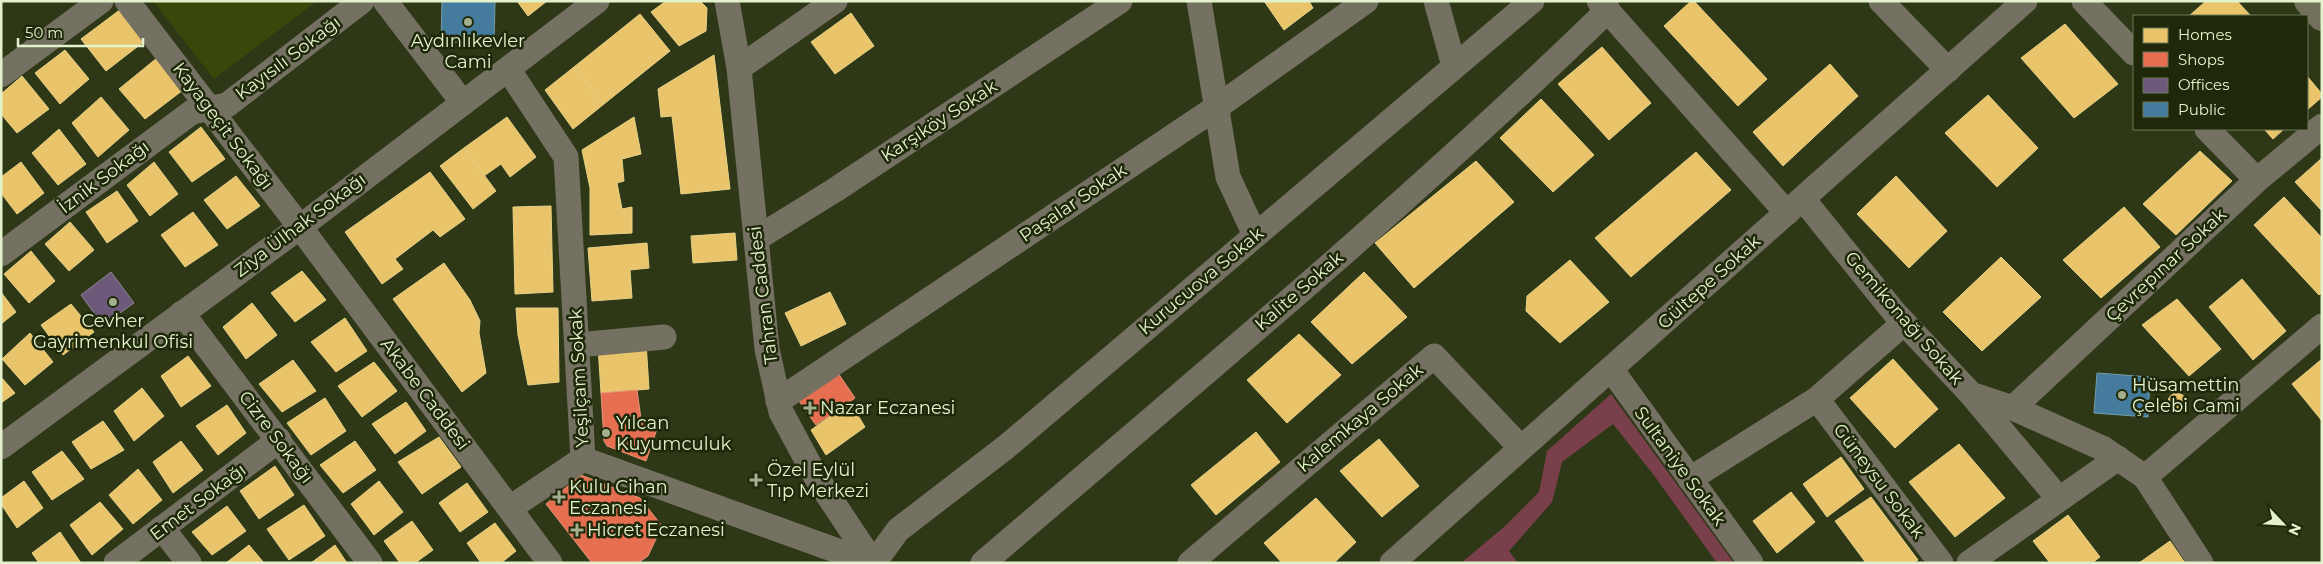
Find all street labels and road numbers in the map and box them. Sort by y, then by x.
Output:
street label: Kayısılı Sokağı [231,11,345,105]
street label: Kayageçit Sokağı [168,58,278,194]
street label: Karşıköy Sokak [877,75,1001,167]
street label: İznik Sokağı [54,136,154,218]
street label: Paşalar Sokak [1015,159,1131,247]
street label: Ziya Ülhak Sokağı [230,168,370,282]
street label: Çevrepınar Sokak [2101,203,2231,327]
street label: Kurucuova Sokak [1134,222,1268,340]
street label: Tahran Caddesi [744,225,782,365]
street label: Gültepe Sokak [1653,230,1765,334]
street label: Kalite Sokak [1250,247,1348,335]
street label: Gemikonağı Sokak [1840,247,1968,389]
street label: Yeşilçam Sokak [564,308,594,448]
street label: Akabe Caddesi [376,334,474,454]
street label: Kalemkaya Sokak [1292,359,1428,477]
street label: Cizre Sokağı [234,386,318,488]
street label: Sultaniye Sokak [1629,402,1731,530]
street label: Güneysu Sokak [1829,419,1930,543]
street label: Emet Sokağı [146,459,250,545]

